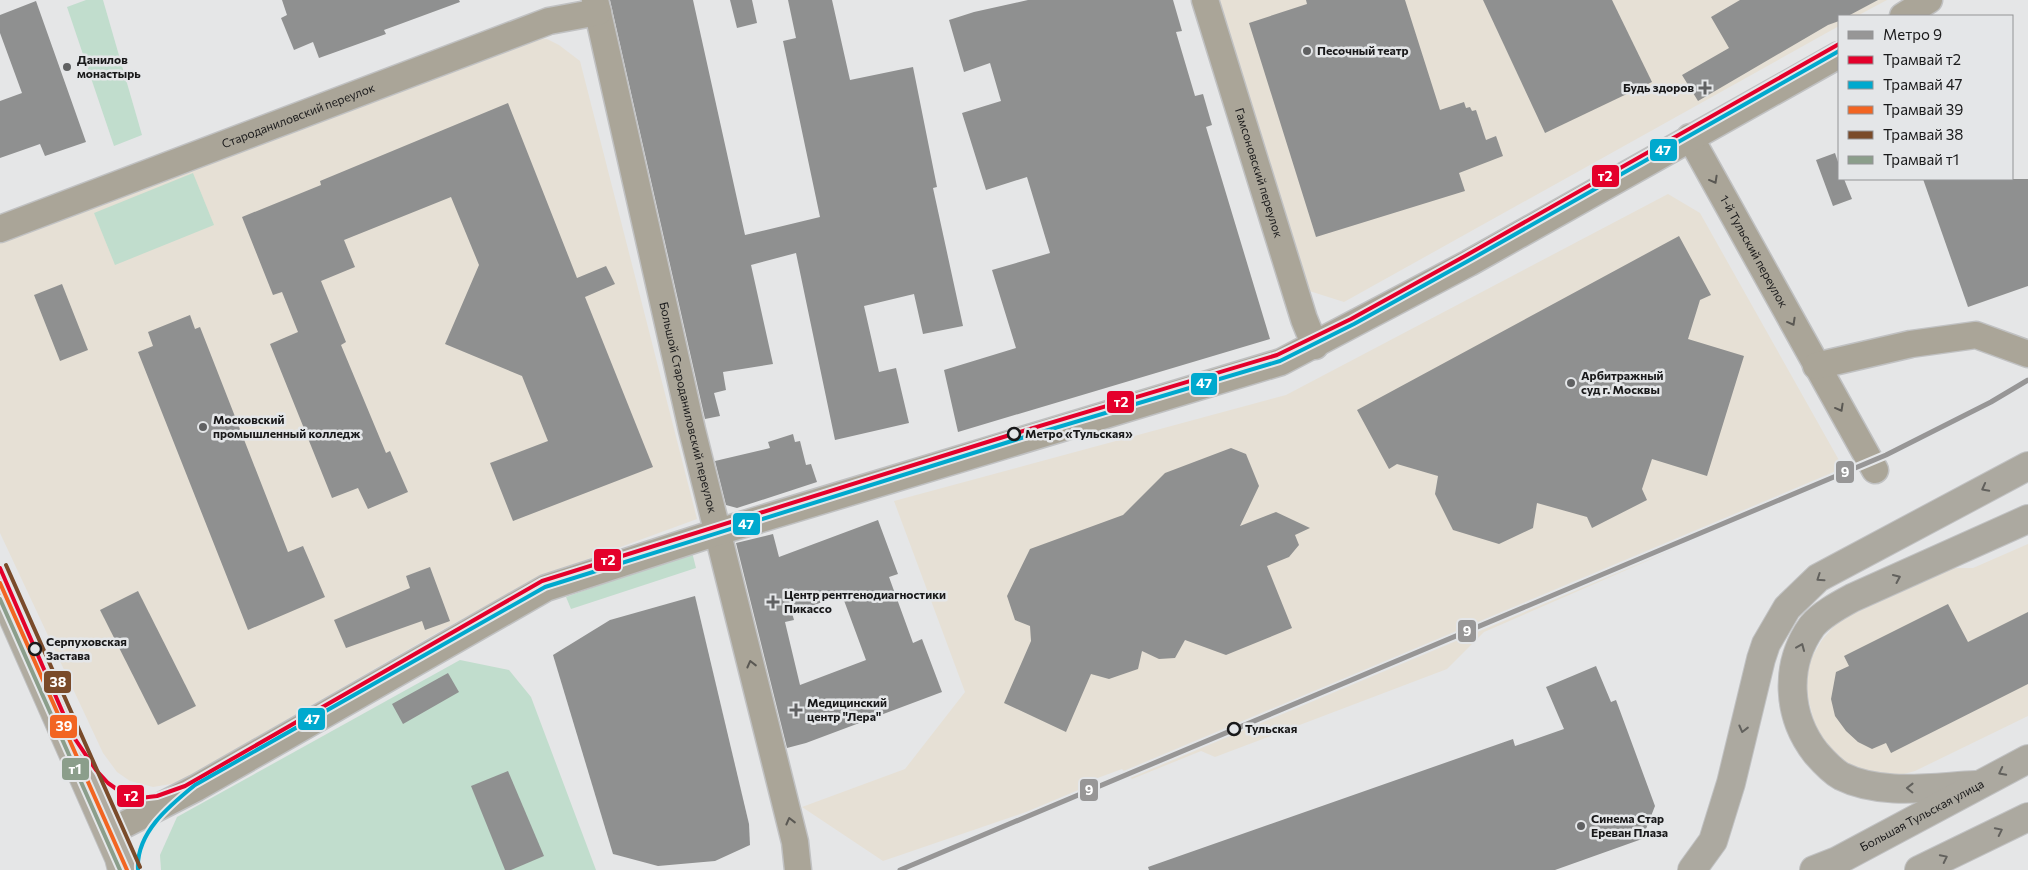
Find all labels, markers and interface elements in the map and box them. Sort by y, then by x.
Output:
legend [1838,15,2013,180]
text: Метро 9 [1883,25,1942,43]
place label: Песочный театр [1317,43,1409,57]
marker: Песочный театр [1301,45,1313,57]
text: Трамвай т2 [1883,50,1961,68]
place label: Данилов монастырь [77,52,141,80]
marker: Данилов монастырь [61,61,73,73]
text: Трамвай 47 [1883,75,1963,93]
street label: Староданиловский переулок [219,79,377,150]
place label: Будь здоров [1623,80,1694,94]
marker: Будь здоров [1698,81,1712,95]
text: Трамвай 39 [1883,100,1963,118]
street label: Гамсоновский переулок [1233,106,1286,240]
text: Трамвай 38 [1883,125,1963,143]
line badge: 47 [1649,138,1678,162]
text: 47 [1655,141,1671,158]
text: Трамвай т1 [1883,150,1959,168]
line badge: т2 [1591,164,1620,188]
text: т2 [1598,167,1612,184]
one-way arrow [1708,175,1718,184]
street label: 1-й Тульский переулок [1718,192,1792,310]
street label: Большой Староданиловский переулок [657,300,721,515]
one-way arrow [1786,317,1796,326]
place label: Арбитражный суд г. Москвы [1581,368,1664,396]
line badge: 47 [1190,372,1218,396]
text: 47 [1196,374,1212,391]
marker: Арбитражный суд г. Москвы [1565,377,1577,389]
line badge: т2 [1106,390,1135,414]
text: т2 [1114,393,1128,410]
one-way arrow [1834,403,1844,412]
place label: Московский промышленный колледж [213,412,361,440]
marker: Московский промышленный колледж [197,421,209,433]
place label: Метро «Тульская» [1025,426,1133,440]
marker: Метро «Тульская» [1007,427,1021,441]
line badge: 9 [1835,460,1855,484]
text: 9 [1841,463,1850,480]
one-way arrow [1981,482,1990,492]
line badge: 47 [732,512,761,536]
text: 47 [738,515,754,532]
line badge: т2 [593,548,622,572]
text: т2 [601,551,615,568]
one-way arrow [1816,572,1826,581]
one-way arrow [1891,574,1900,584]
place label: Центр рентгенодиагностики Пикассо [784,587,946,615]
marker: Центр рентгенодиагностики Пикассо [766,595,780,609]
line badge: 9 [1457,619,1477,643]
text: 9 [1463,622,1472,639]
place label: Серпуховская Застава [46,634,127,662]
marker: Серпуховская Застава [28,642,42,656]
one-way arrow [1794,644,1804,653]
one-way arrow [746,659,757,668]
line badge: 38 [43,670,72,694]
text: 38 [50,673,67,690]
place label: Медицинский центр "Лера" [807,695,887,723]
marker: Медицинский центр "Лера" [789,703,803,717]
line badge: 47 [297,707,326,731]
text: 47 [304,710,320,727]
line badge: 39 [49,714,78,739]
text: 39 [56,717,73,734]
place label: Тульская [1245,721,1297,735]
marker: Тульская [1227,722,1241,736]
one-way arrow [1738,724,1749,733]
line badge: т1 [61,757,90,781]
text: т1 [68,760,82,777]
one-way arrow [1998,766,2007,776]
street label: Большая Тульская улица [1857,776,1986,854]
line badge: 9 [1079,778,1099,802]
text: 9 [1085,781,1094,798]
one-way arrow [1905,782,1913,793]
line badge: т2 [116,784,145,808]
text: т2 [124,787,138,804]
place label: Синема Стар Ереван Плаза [1591,811,1668,839]
one-way arrow [785,817,796,826]
marker: Синема Стар Ереван Плаза [1575,820,1587,832]
one-way arrow [1994,827,2003,838]
one-way arrow [1939,854,1948,864]

